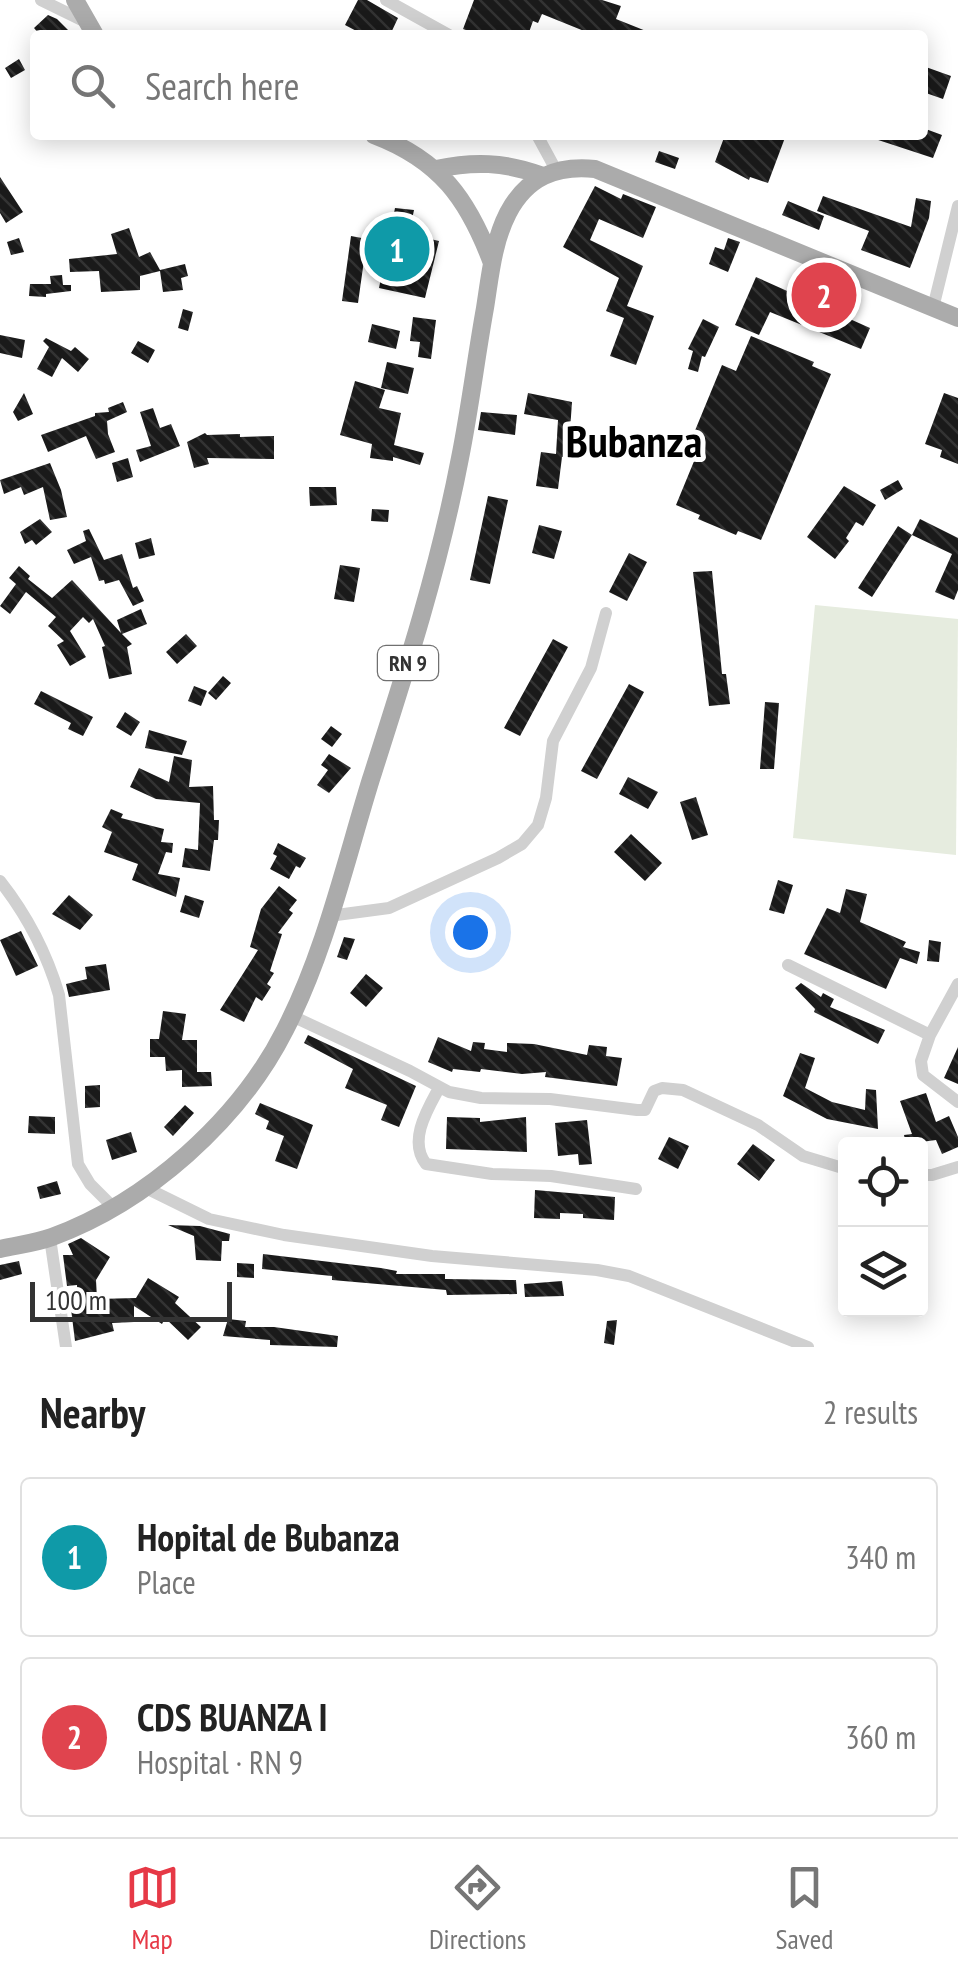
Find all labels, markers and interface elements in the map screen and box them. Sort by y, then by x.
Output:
search box [30,30,928,140]
icon: search [65,58,120,113]
text: Search here [145,61,299,110]
pin: 1 [364,212,430,286]
pin: 2 [792,258,856,332]
district label: Bubanza [566,411,702,469]
road number: RN 9 [378,646,438,680]
your location [445,907,496,958]
map controls [838,1137,928,1317]
button: locate [838,1137,928,1227]
button: layers [838,1227,928,1317]
scale bar [30,1277,232,1322]
text: 100 m [45,1281,107,1318]
text: Nearby [40,1385,145,1440]
text: 2 results [823,1391,918,1433]
text: Hopital de Bubanza [137,1512,400,1561]
text: 1 [67,1536,82,1578]
text: 340 m [845,1536,916,1578]
text: Place [137,1561,196,1603]
text: CDS BUANZA I [137,1692,328,1741]
text: 2 [67,1716,82,1758]
text: 360 m [845,1716,916,1758]
text: Hospital · RN 9 [137,1741,303,1783]
tab: Map [125,1860,180,1957]
tab: Directions [429,1860,526,1957]
tab: Saved [776,1860,833,1957]

